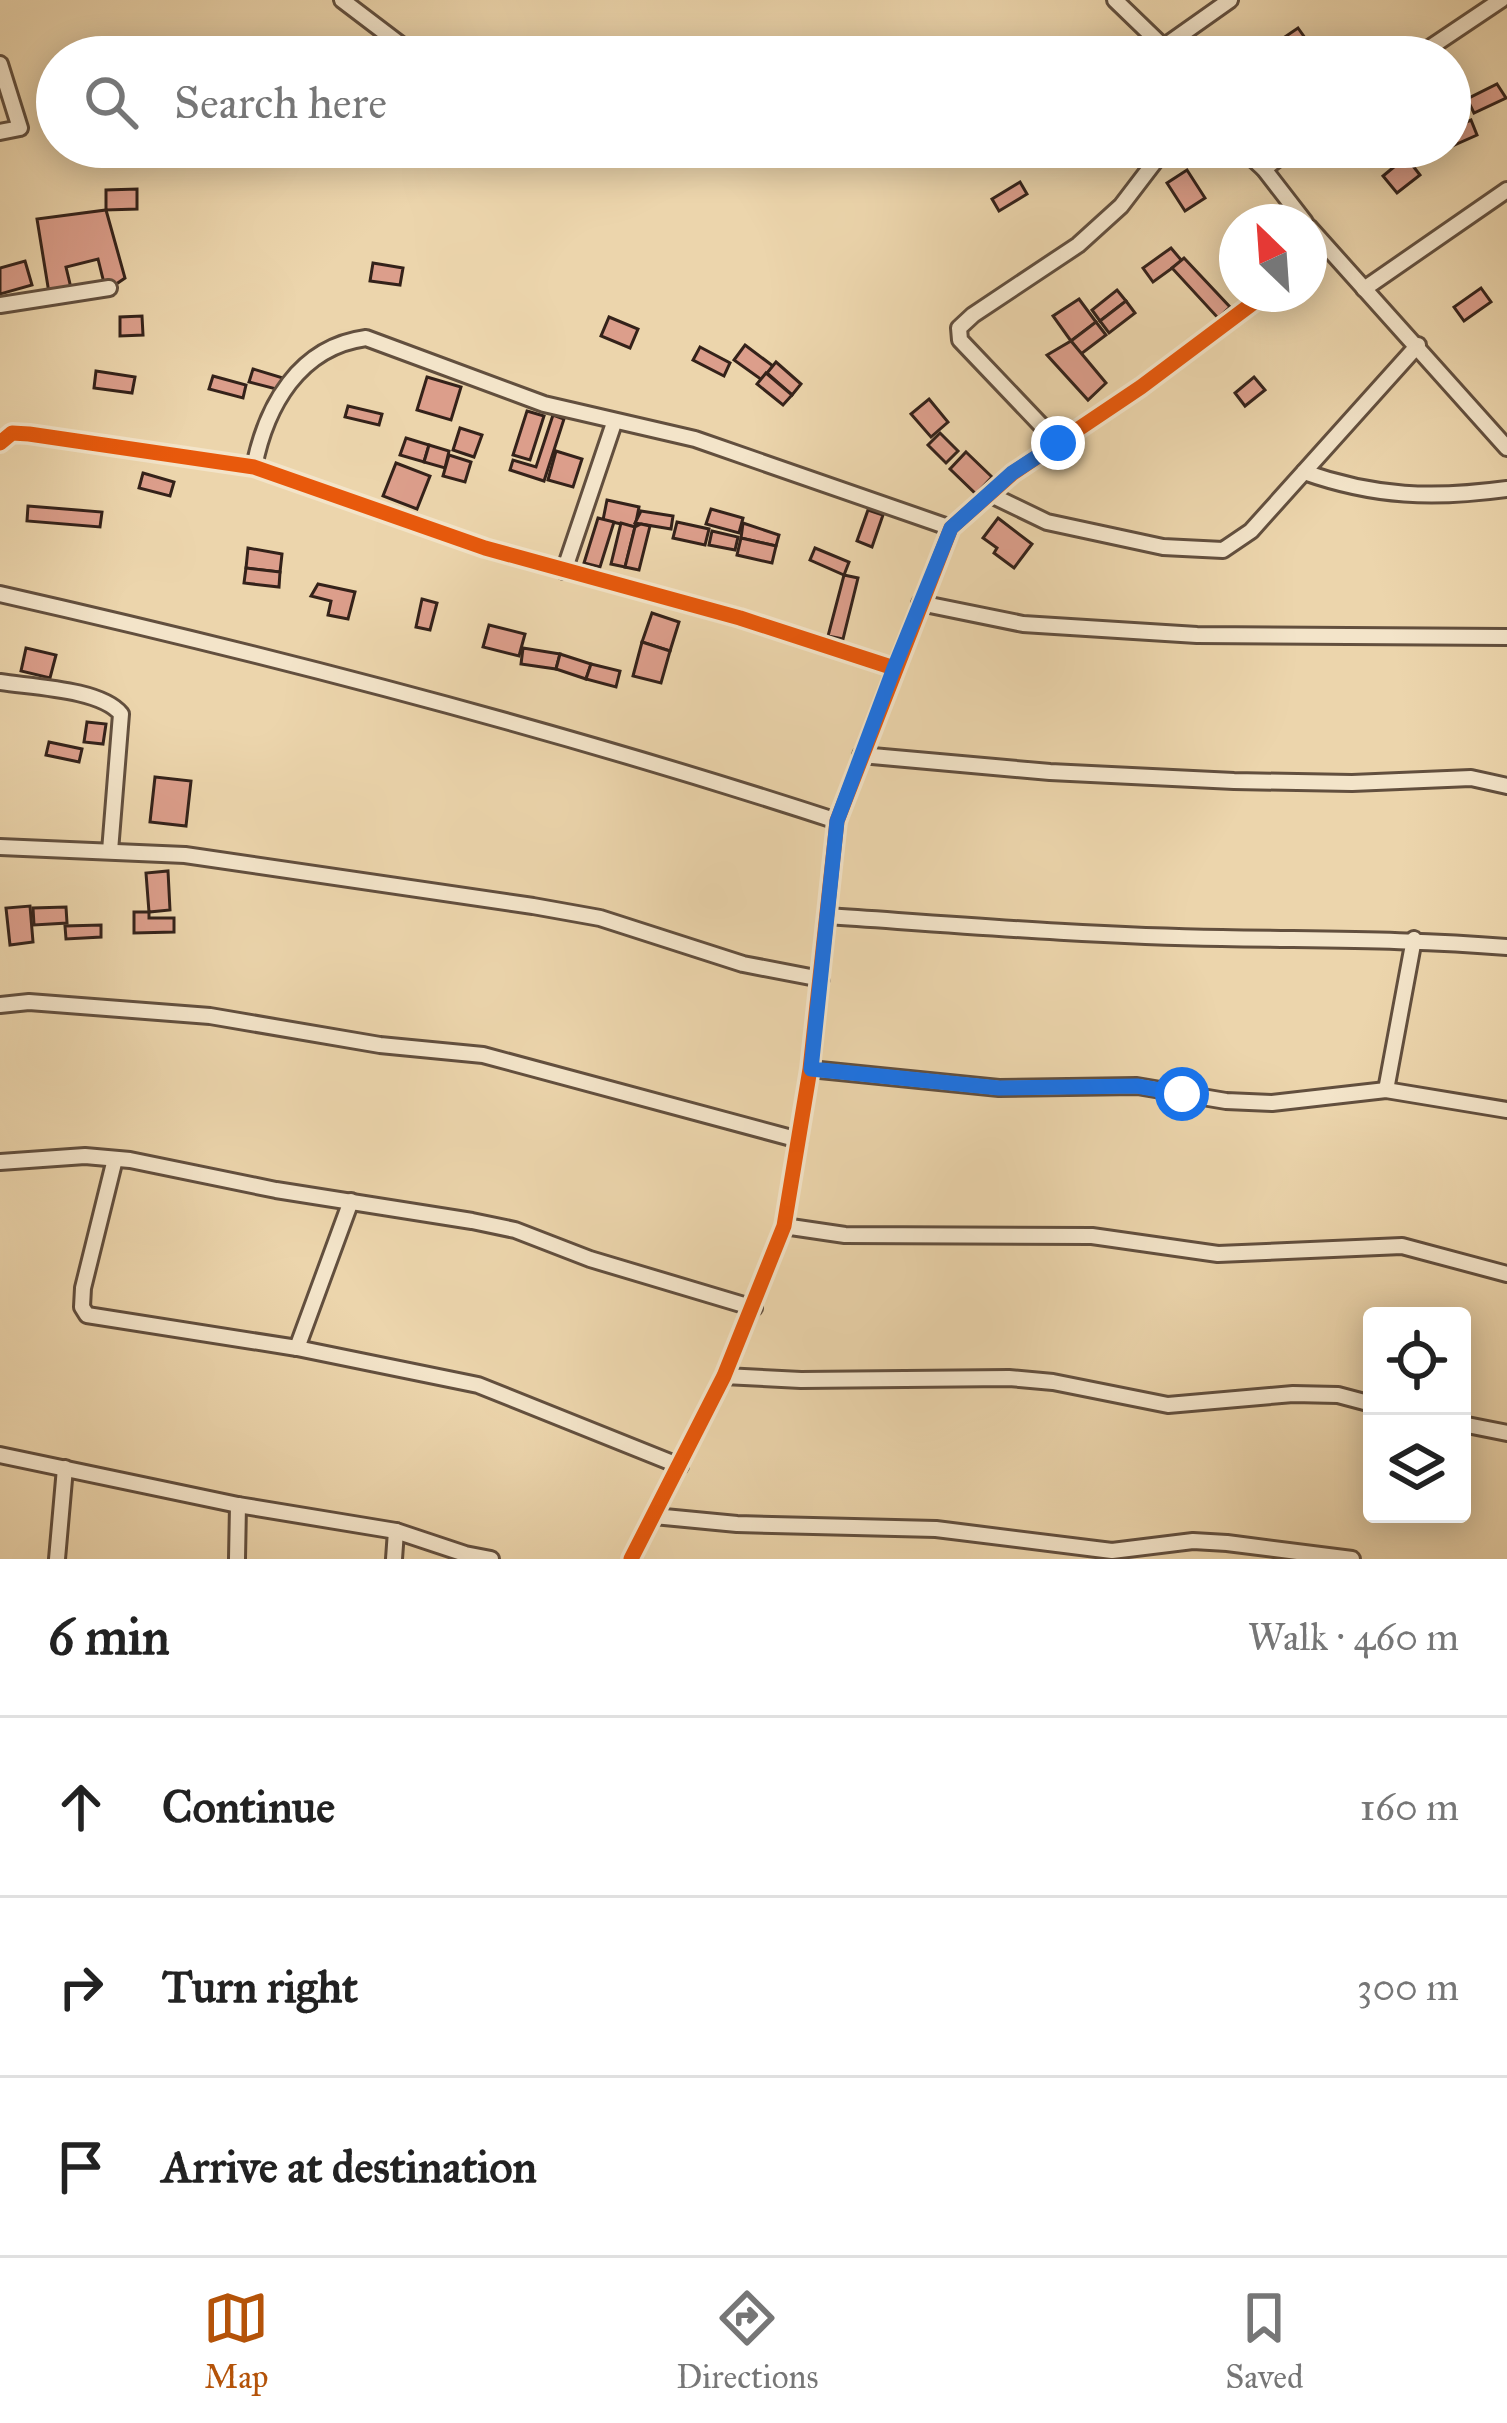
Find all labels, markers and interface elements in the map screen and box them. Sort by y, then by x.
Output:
search box [36,36,1471,168]
icon: search [78,69,144,135]
text: Search here [174,75,387,130]
north arrow [1219,204,1327,312]
route end [1031,416,1085,470]
route start [1155,1067,1209,1121]
map controls [1363,1307,1471,1523]
button: locate [1363,1307,1471,1415]
button: layers [1363,1415,1471,1523]
text: 6 min [48,1606,170,1668]
text: Walk · 460 m [1248,1613,1459,1661]
icon: ahead [48,1774,114,1840]
text: Continue [162,1779,335,1834]
text: 160 m [1360,1783,1459,1831]
icon: right [48,1954,114,2020]
text: Turn right [162,1959,358,2014]
text: 300 m [1357,1963,1459,2011]
icon: arrive [48,2134,114,2200]
text: Arrive at destination [162,2139,537,2194]
tab: Map [203,2285,269,2397]
tab: Directions [676,2285,818,2397]
tab: Saved [1225,2285,1304,2397]

